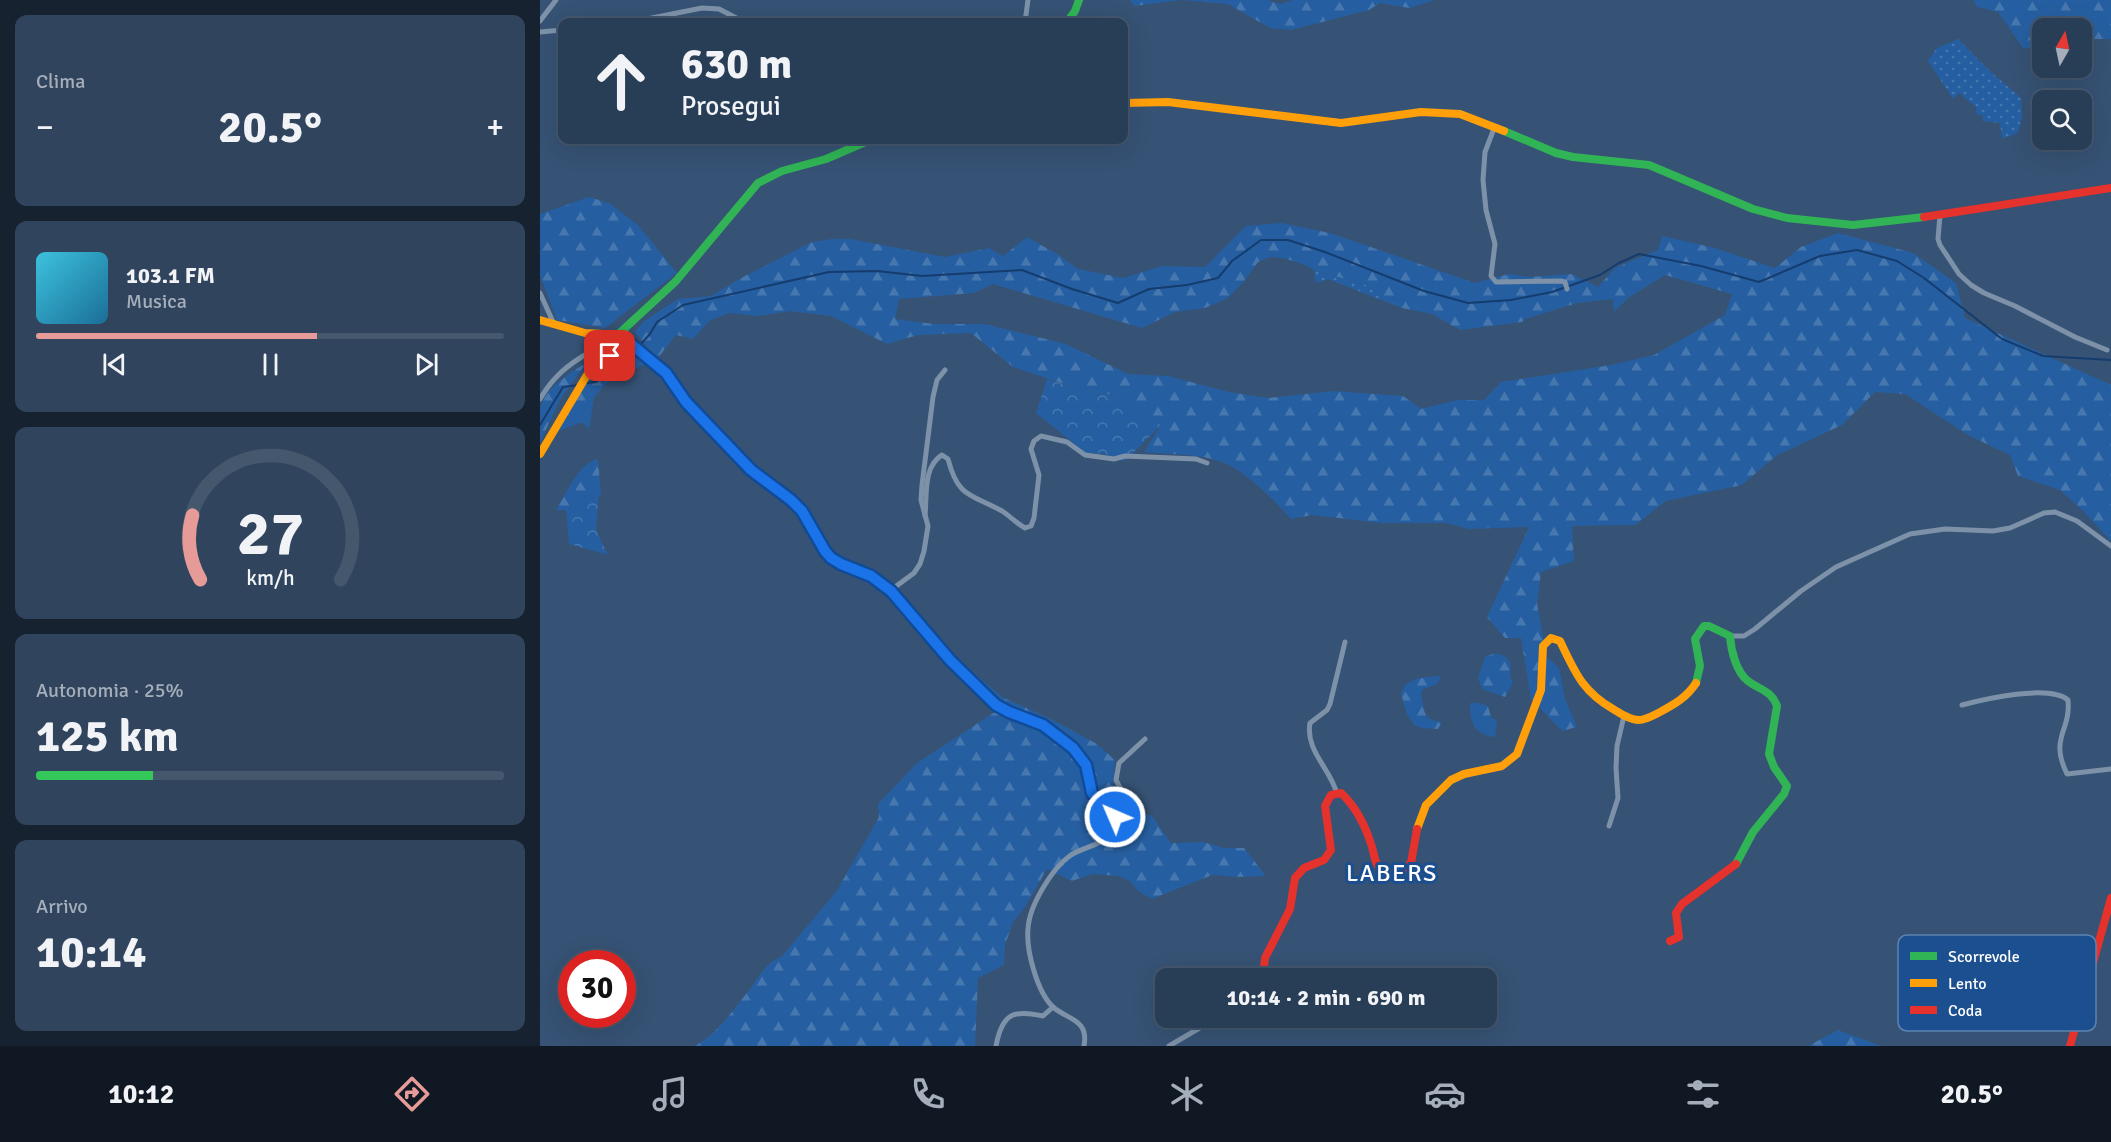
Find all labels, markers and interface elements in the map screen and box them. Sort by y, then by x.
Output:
north arrow [2032,18,2092,78]
map controls [2032,18,2092,150]
text: 630 m [681,39,792,90]
icon: ahead [582,42,660,120]
text: Clima [36,69,85,94]
text: Prosegui [681,90,781,123]
button: search [2032,90,2092,150]
text: 20.5° [218,100,322,155]
text: − [36,107,54,148]
text: + [486,107,504,148]
text: 103.1 FM [126,262,215,289]
text: Musica [126,289,187,314]
pin [584,330,635,381]
icon: arrive [593,339,626,372]
icon: previous [98,348,131,381]
icon: pause [254,348,287,381]
icon: next [410,348,443,381]
text: 27 [236,495,304,572]
text: km/h [246,565,294,591]
text: Autonomia · 25% [36,678,184,703]
text: 125 km [36,709,179,764]
position arrow [1083,785,1147,849]
district label: LABERS [1346,858,1438,888]
text: Arrivo [36,894,88,919]
text: 10:14 [36,925,146,980]
legend [1898,935,2096,1031]
text: Scorrevole [1948,947,2020,967]
speed limit sign: 30 [558,950,636,1028]
text: Lento [1948,974,1986,994]
text: 10:14 · 2 min · 690 m [1226,984,1426,1011]
text: Coda [1948,1001,1982,1021]
icon: directions [391,1073,433,1115]
icon: music [649,1073,691,1115]
icon: phone [907,1073,949,1115]
icon: climate [1166,1073,1208,1115]
icon: car [1424,1073,1466,1115]
icon: filters [1682,1073,1724,1115]
text: 10:12 [108,1078,174,1111]
text: 20.5° [1941,1078,2003,1111]

